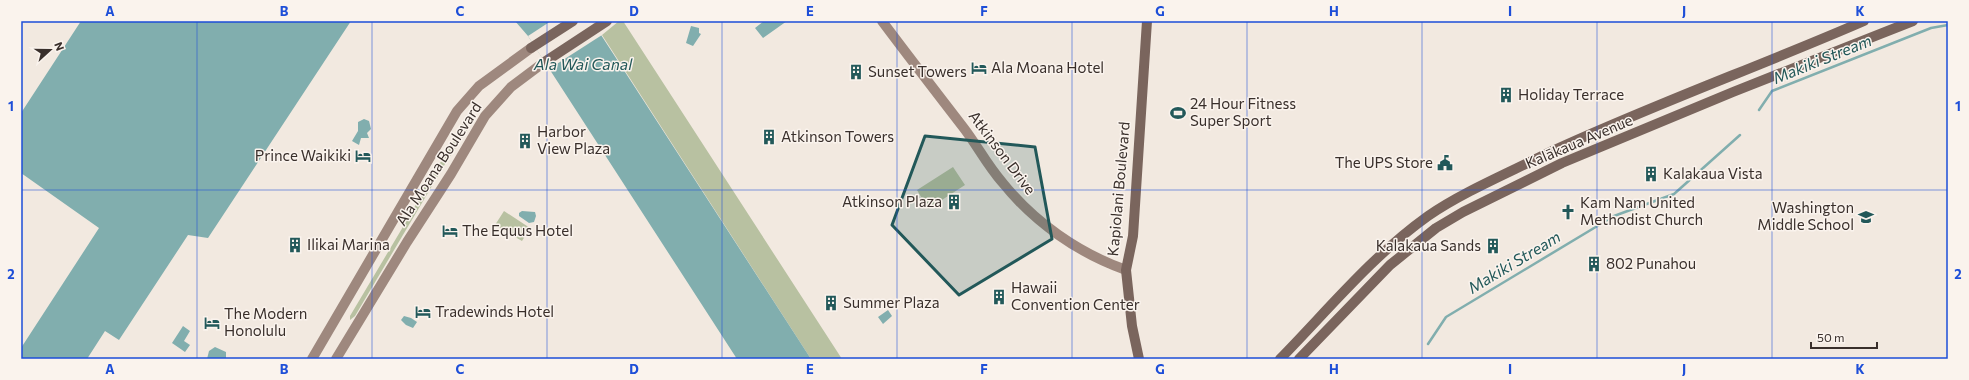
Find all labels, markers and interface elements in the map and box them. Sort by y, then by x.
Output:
text: A [105,3,115,19]
text: B [280,3,289,19]
text: C [456,3,465,19]
text: D [629,3,639,19]
text: E [806,3,814,19]
text: F [980,3,988,19]
text: G [1155,3,1165,19]
text: H [1329,3,1339,19]
text: I [1508,3,1512,19]
text: J [1682,3,1686,19]
text: K [1855,3,1865,19]
north arrow [30,30,70,70]
water label: Makiki Stream [1770,30,1874,87]
text: N [52,40,67,52]
water label: Ala Wai Canal [533,54,633,73]
place label: Ala Moana Hotel [991,58,1104,76]
hotel icon: Ala Moana Hotel [970,59,988,77]
place label: Sunset Towers [868,62,967,80]
building icon: Sunset Towers [847,63,865,81]
place label: Holiday Terrace [1518,85,1624,103]
building icon: Holiday Terrace [1497,86,1515,104]
place label: 24 Hour Fitness Super Sport [1190,94,1296,129]
text: 1 [8,98,14,114]
street label: Ala Moana Boulevard [391,98,485,229]
text: 1 [1955,98,1961,114]
sports icon: 24 Hour Fitness Super Sport [1169,104,1187,122]
street label: Atkinson Drive [966,107,1040,198]
street label: Kalākaua Avenue [1522,110,1635,172]
street label: Kapiolani Boulevard [1103,121,1133,257]
place label: Harbor View Plaza [537,122,610,157]
place label: Atkinson Towers [781,127,894,145]
building icon: Atkinson Towers [760,128,778,146]
building icon: Harbor View Plaza [516,132,534,150]
place label: Prince Waikiki [255,146,351,164]
hotel icon: Prince Waikiki [354,147,372,165]
place label: The UPS Store [1335,153,1433,171]
public building icon: The UPS Store [1436,154,1454,172]
place label: Kalakaua Vista [1663,164,1763,182]
building icon: Kalakaua Vista [1642,165,1660,183]
place label: Atkinson Plaza [842,192,942,210]
building icon: Atkinson Plaza [945,193,963,211]
place label: Kam Nam United Methodist Church [1580,193,1703,228]
place label: Washington Middle School [1757,198,1854,233]
church icon: Kam Nam United Methodist Church [1559,203,1577,221]
school or university icon: Washington Middle School [1857,208,1875,226]
place label: The Equus Hotel [462,221,573,239]
hotel icon: The Equus Hotel [441,222,459,240]
water label: Makiki Stream [1464,226,1564,297]
place label: Ilikai Marina [307,235,390,253]
building icon: Ilikai Marina [286,236,304,254]
place label: Kalakaua Sands [1376,236,1481,254]
building icon: Kalakaua Sands [1484,237,1502,255]
place label: 802 Punahou [1606,254,1696,272]
building icon: 802 Punahou [1585,255,1603,273]
text: 2 [7,266,15,282]
text: 2 [1954,266,1962,282]
place label: Hawaii Convention Center [1011,278,1140,313]
building icon: Hawaii Convention Center [990,288,1008,306]
place label: Summer Plaza [843,293,940,311]
building icon: Summer Plaza [822,294,840,312]
place label: Tradewinds Hotel [435,302,554,320]
hotel icon: Tradewinds Hotel [414,303,432,321]
place label: The Modern Honolulu [224,304,307,339]
hotel icon: The Modern Honolulu [203,314,221,332]
scale bar [1811,324,1877,350]
text: 50 m [1817,330,1845,344]
text: A [105,361,115,377]
text: B [280,361,289,377]
text: C [456,361,465,377]
text: D [629,361,639,377]
text: E [806,361,814,377]
text: F [980,361,988,377]
text: G [1155,361,1165,377]
text: H [1329,361,1339,377]
text: I [1508,361,1512,377]
text: J [1682,361,1686,377]
text: K [1855,361,1865,377]

